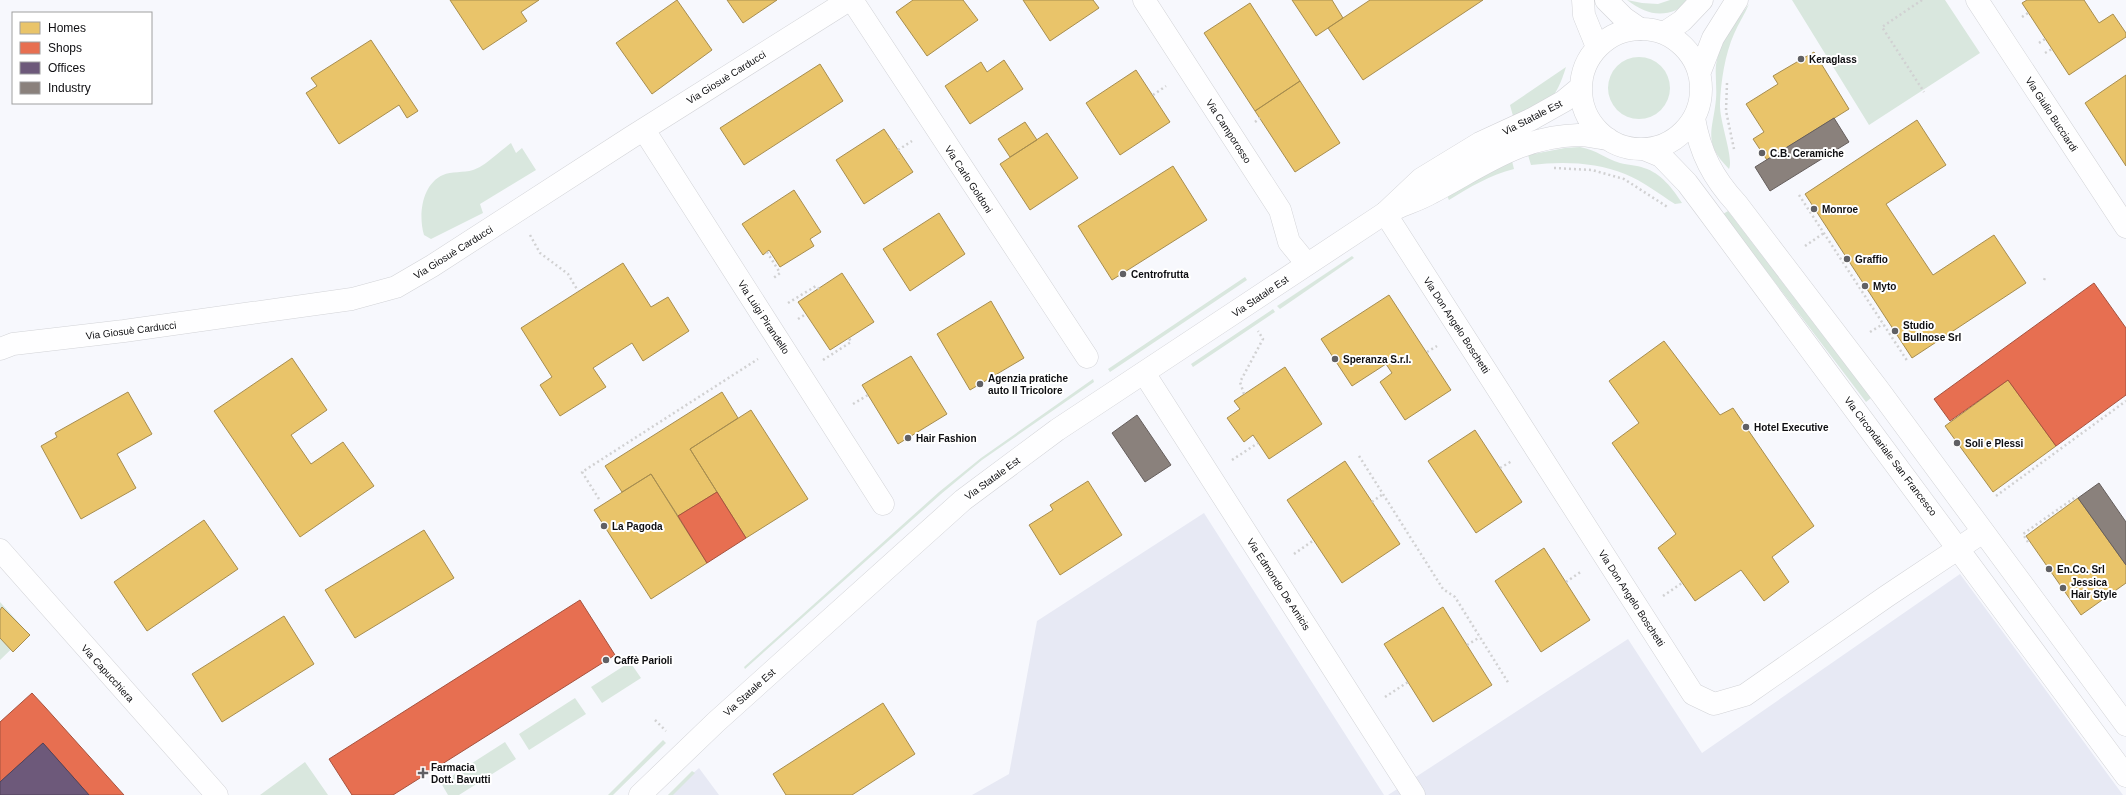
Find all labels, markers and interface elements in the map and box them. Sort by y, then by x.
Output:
legend [12,12,152,104]
text: Homes [48,21,86,35]
text: Shops [48,41,82,55]
street label: Via Giosuè Carducci [685,49,768,106]
marker: Keraglass [1796,54,1806,64]
place label: Keraglass [1809,54,1857,65]
text: Offices [48,61,85,75]
street label: Via Giulio Bucciardi [2023,75,2080,154]
text: Industry [48,81,91,95]
street label: Via Camporosso [1204,97,1254,166]
street label: Via Statale Est [1501,98,1564,137]
street label: Via Carlo Goldoni [943,143,994,215]
marker: C.B. Ceramiche [1757,148,1767,158]
place label: C.B. Ceramiche [1770,148,1844,159]
marker: Monroe [1809,204,1819,214]
place label: Monroe [1822,204,1859,215]
street label: Via Giosuè Carducci [412,224,495,281]
marker: Graffio [1842,254,1852,264]
place label: Graffio [1855,254,1888,265]
marker: Centrofrutta [1118,269,1128,279]
place label: Centrofrutta [1131,269,1189,280]
street label: Via Statale Est [1230,273,1291,319]
street label: Via Don Angelo Boschetti [1421,275,1492,376]
street label: Via Luigi Pirandello [736,278,792,356]
marker: Myto [1860,281,1870,291]
place label: Myto [1873,281,1896,292]
street label: Via Giosuè Carducci [85,319,177,341]
place label: Studio Bullnose Srl [1903,320,1962,343]
marker: Studio Bullnose Srl [1890,326,1900,336]
marker: Speranza S.r.l. [1330,354,1340,364]
place label: Speranza S.r.l. [1343,354,1412,365]
place label: Agenzia pratiche auto Il Tricolore [988,373,1068,396]
marker: Agenzia pratiche auto Il Tricolore [975,379,985,389]
street label: Via Circondariale San Francesco [1842,395,1939,518]
marker: Hotel Executive [1741,422,1751,432]
place label: Hotel Executive [1754,422,1829,433]
marker: Hair Fashion [903,433,913,443]
place label: Hair Fashion [916,433,977,444]
marker: Soli e Plessi [1952,438,1962,448]
place label: Soli e Plessi [1965,438,2024,449]
street label: Via Statale Est [963,455,1022,502]
marker: La Pagoda [599,521,609,531]
place label: La Pagoda [612,521,663,532]
street label: Via Edmondo De Amicis [1245,536,1312,632]
street label: Via Don Angelo Boschetti [1596,548,1667,649]
marker: En.Co. Srl [2044,564,2054,574]
place label: En.Co. Srl [2057,564,2105,575]
place label: Jessica Hair Style [2071,577,2118,600]
marker: Jessica Hair Style [2058,583,2068,593]
street label: Via Capucchiera [79,642,136,705]
marker: Caffè Parioli [601,655,611,665]
place label: Caffè Parioli [614,655,673,666]
street label: Via Statale Est [721,666,777,718]
place label: Farmacia Dott. Bavutti [431,762,491,785]
marker: Farmacia Dott. Bavutti [418,768,428,778]

